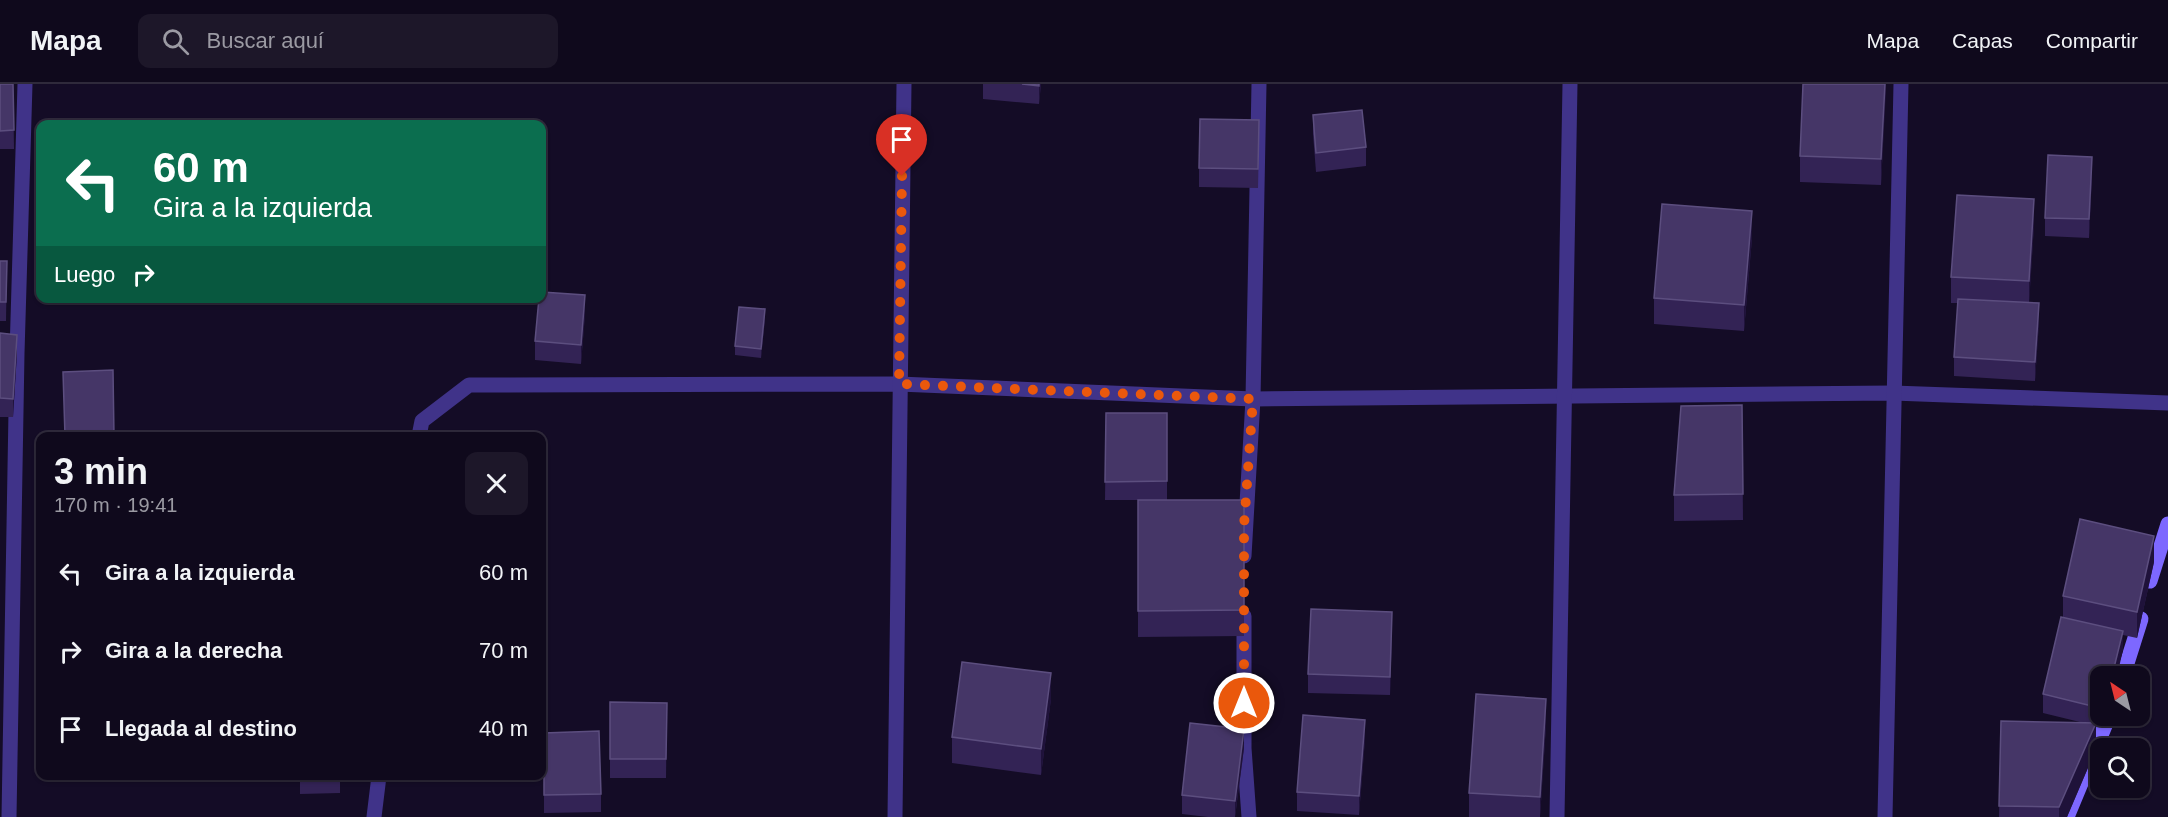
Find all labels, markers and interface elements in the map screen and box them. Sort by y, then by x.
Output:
search box [138,14,558,68]
text: Mapa [30,25,102,56]
icon: search [159,25,192,58]
text: Buscar aquí [207,28,324,53]
text: Mapa [1867,29,1919,52]
text: Capas [1952,29,2013,52]
text: Compartir [2046,29,2138,52]
pin [876,114,927,176]
icon: arrive [885,123,918,156]
icon: left [54,144,132,222]
text: 60 m [153,144,249,191]
text: Gira a la izquierda [153,193,372,223]
icon: right [127,258,160,291]
text: Luego [54,262,115,287]
text: 3 min [54,451,148,492]
button: close [465,452,528,515]
text: 170 m · 19:41 [54,494,177,516]
icon: left [54,557,87,590]
text: Gira a la izquierda [105,560,295,585]
text: 60 m [479,560,528,585]
icon: right [54,635,87,668]
text: Gira a la derecha [105,638,282,663]
text: 70 m [479,638,528,663]
north arrow [2090,666,2150,726]
map controls [2090,666,2150,798]
position arrow [1212,671,1276,735]
icon: arrive [54,713,87,746]
text: Llegada al destino [105,716,297,741]
text: 40 m [479,716,528,741]
button: search [2090,738,2150,798]

